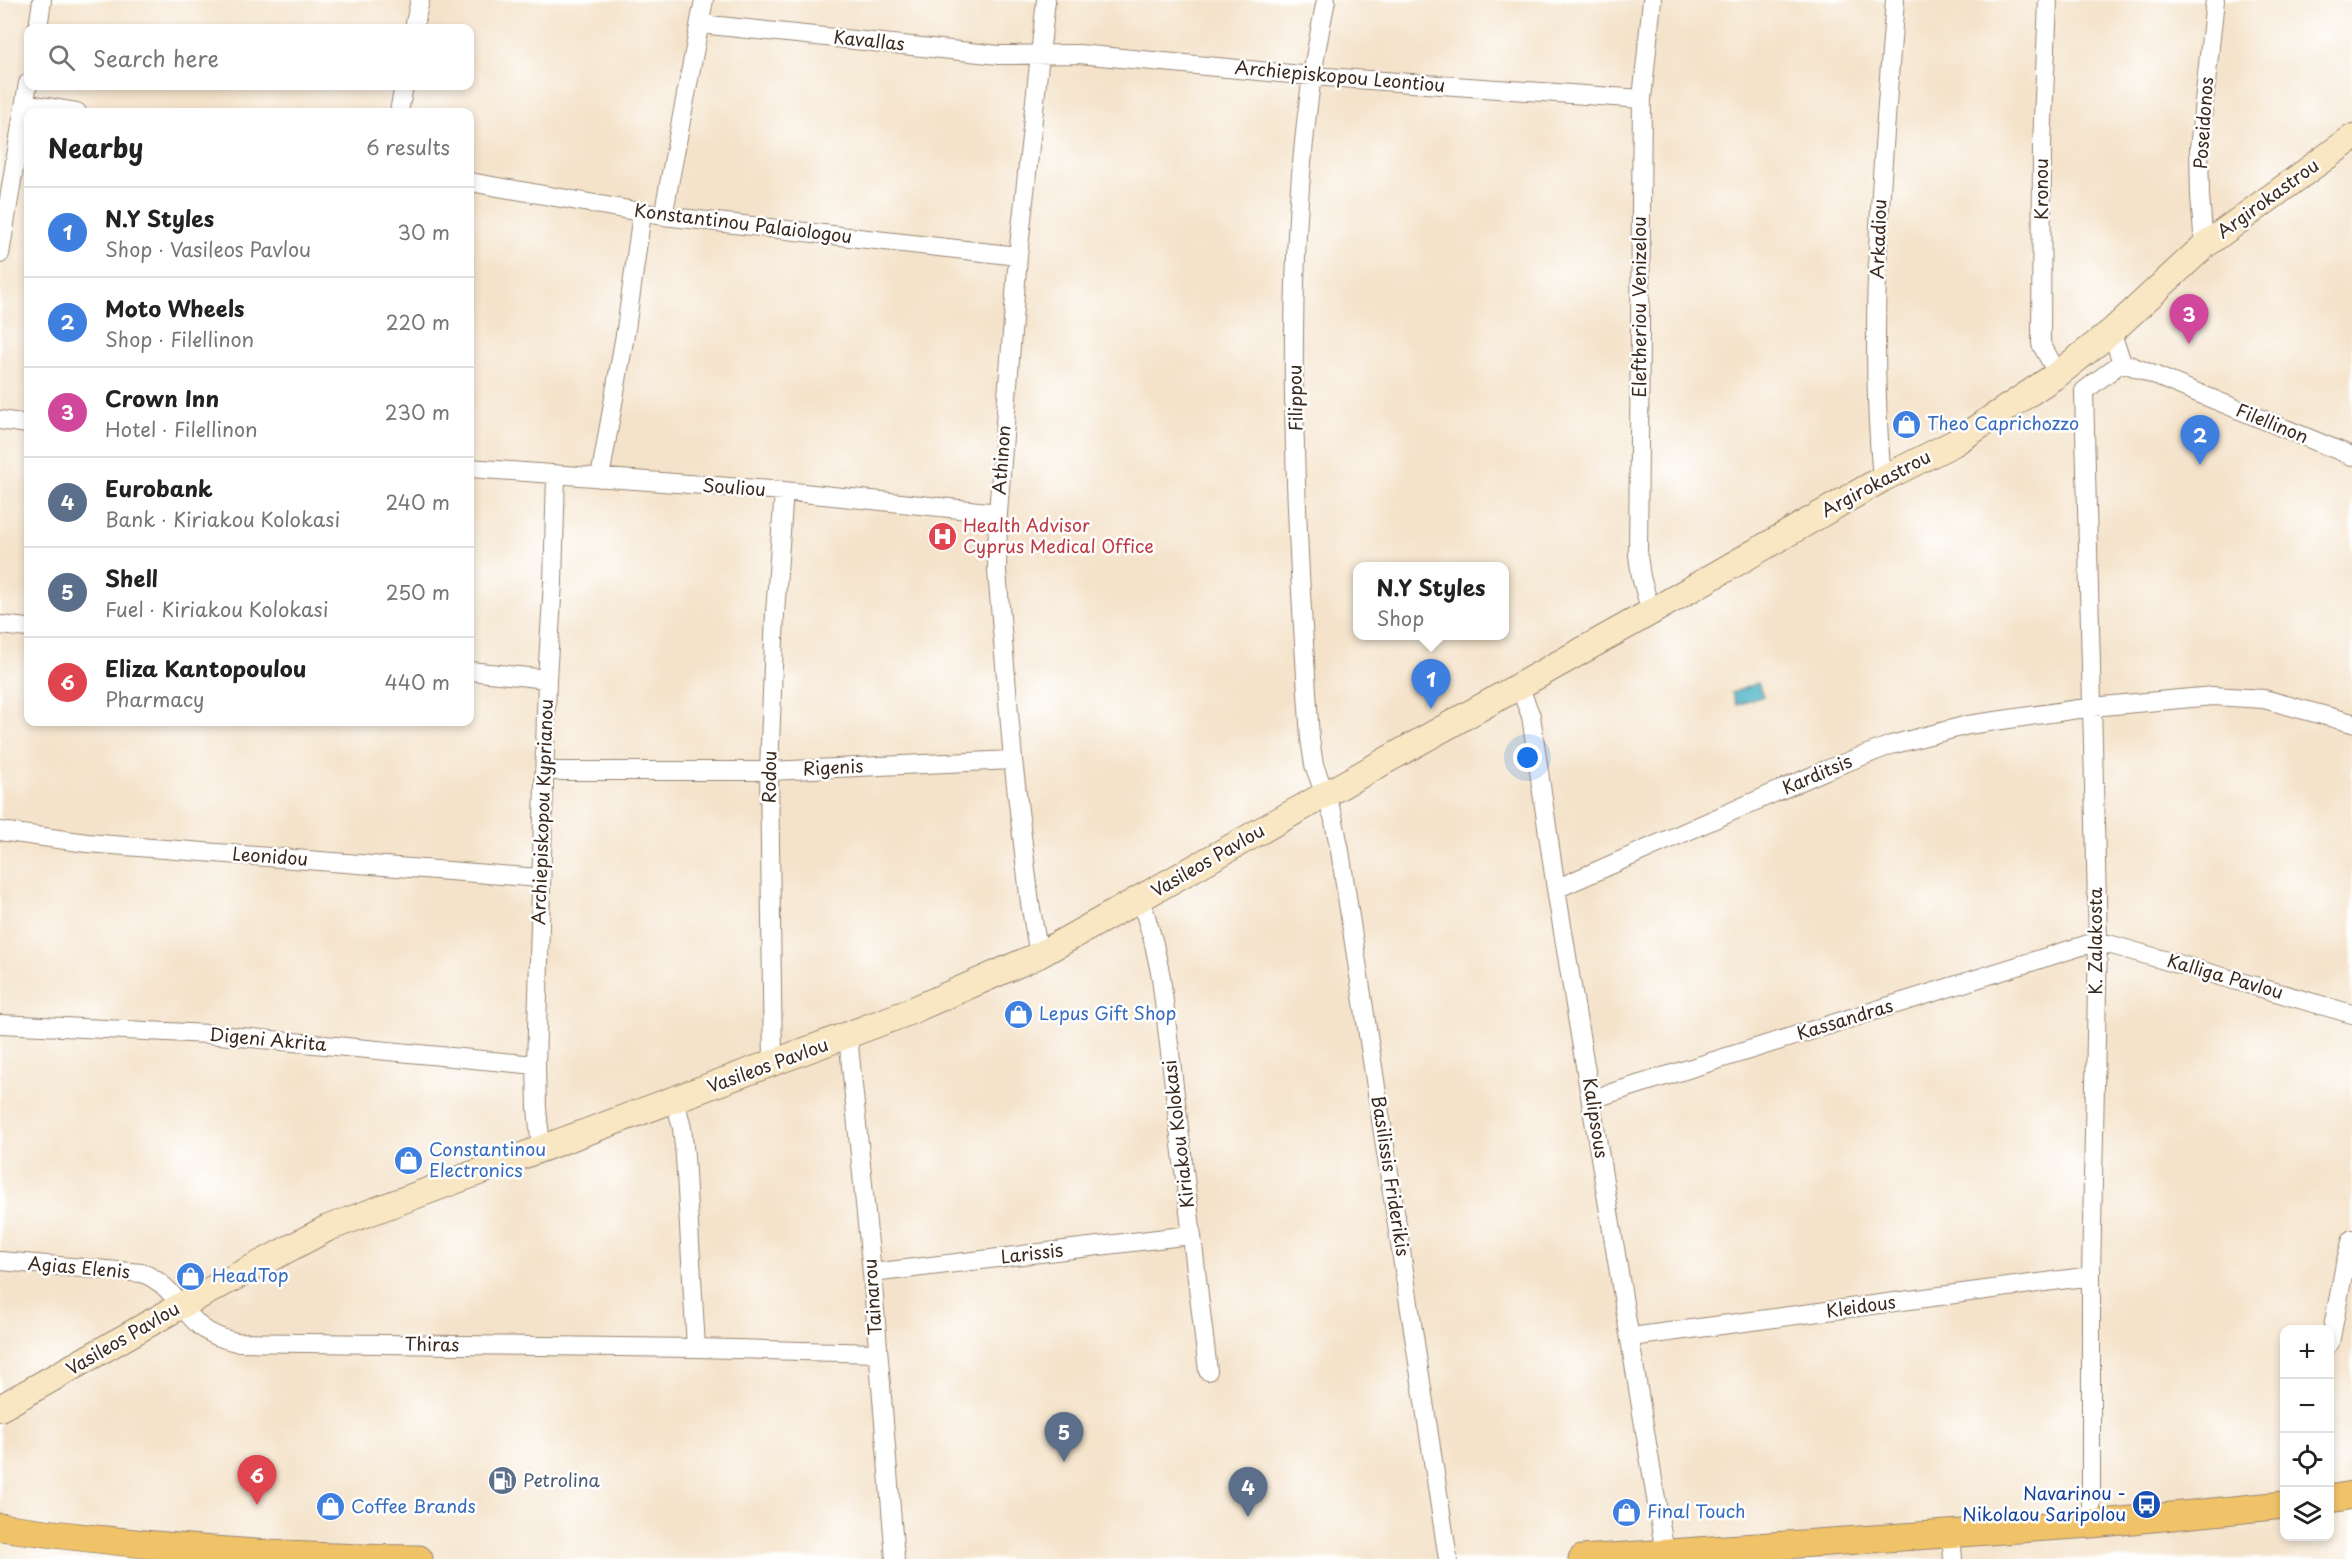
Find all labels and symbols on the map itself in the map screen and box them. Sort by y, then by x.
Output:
street label: Kavallas [832,22,906,57]
street label: Archiepiskopou Leontiou [1234,53,1446,98]
street label: Poseidonos [2186,76,2219,170]
street label: Argirokastrou [2210,151,2324,244]
street label: Kronou [2027,158,2054,220]
street label: Konstantinou Palaiologou [633,196,854,249]
street label: Arkadiou [1863,198,1892,279]
street label: Eleftheriou Venizelou [1625,216,1652,398]
pin: 3 [2170,294,2208,344]
street label: Filippou [1280,364,1309,432]
street label: Filellinon [2232,396,2313,449]
shop icon: Theo Caprichozzo [1890,408,1922,440]
place label: Theo Caprichozzo [1927,409,2079,436]
pin: 2 [2180,416,2220,465]
street label: Athinon [985,424,1016,496]
street label: Argirokastrou [1816,442,1935,523]
street label: Souliou [702,471,767,502]
place label: Health Advisor Cyprus Medical Office [963,511,1154,559]
hospital icon: Health Advisor Cyprus Medical Office [926,520,958,552]
pin: 1 [1412,660,1450,709]
street label: Archiepiskopou Kyprianou [524,698,559,926]
your location [1513,743,1542,772]
street label: Karditsis [1777,747,1856,800]
street label: Rodou [755,750,782,804]
street label: Rigenis [802,751,864,782]
street label: Vasileos Pavlou [1145,816,1269,903]
street label: Leonidou [231,839,309,872]
street label: K. Zalakosta [2081,887,2108,995]
street label: Kalliga Pavlou [2164,946,2287,1005]
street label: Kassandras [1793,991,1896,1046]
shop icon: Lepus Gift Shop [1002,998,1034,1030]
place label: Lepus Gift Shop [1039,999,1176,1026]
street label: Digeni Akrita [208,1020,328,1057]
street label: Vasileos Pavlou [703,1030,832,1099]
street label: Kiriakou Kolokasi [1155,1058,1200,1210]
street label: Kalipsous [1577,1075,1616,1160]
street label: Basilissis Friderikis [1365,1094,1418,1258]
place label: Constantinou Electronics [429,1135,546,1183]
shop icon: Constantinou Electronics [392,1144,424,1176]
street label: Larissis [999,1235,1065,1270]
street label: Agias Elenis [27,1249,131,1284]
street label: Tainarou [855,1258,888,1336]
shop icon: HeadTop [175,1260,207,1292]
place label: HeadTop [212,1261,289,1288]
street label: Kleidous [1824,1287,1897,1324]
street label: Vasileos Pavlou [60,1294,184,1381]
street label: Thiras [404,1330,460,1357]
pin: 5 [1044,1412,1084,1462]
pin: 6 [238,1456,276,1505]
fuel station icon: Petrolina [486,1465,518,1497]
place label: Petrolina [523,1466,600,1493]
pin: 4 [1228,1468,1268,1517]
place label: Navarinou - Nikolaou Saripolou [1962,1479,2126,1527]
bus stop icon: Navarinou - Nikolaou Saripolou [2131,1488,2163,1520]
shop icon: Coffee Brands [314,1491,346,1523]
place label: Coffee Brands [351,1492,476,1519]
shop icon: Final Touch [1610,1496,1642,1528]
place label: Final Touch [1647,1497,1746,1524]

